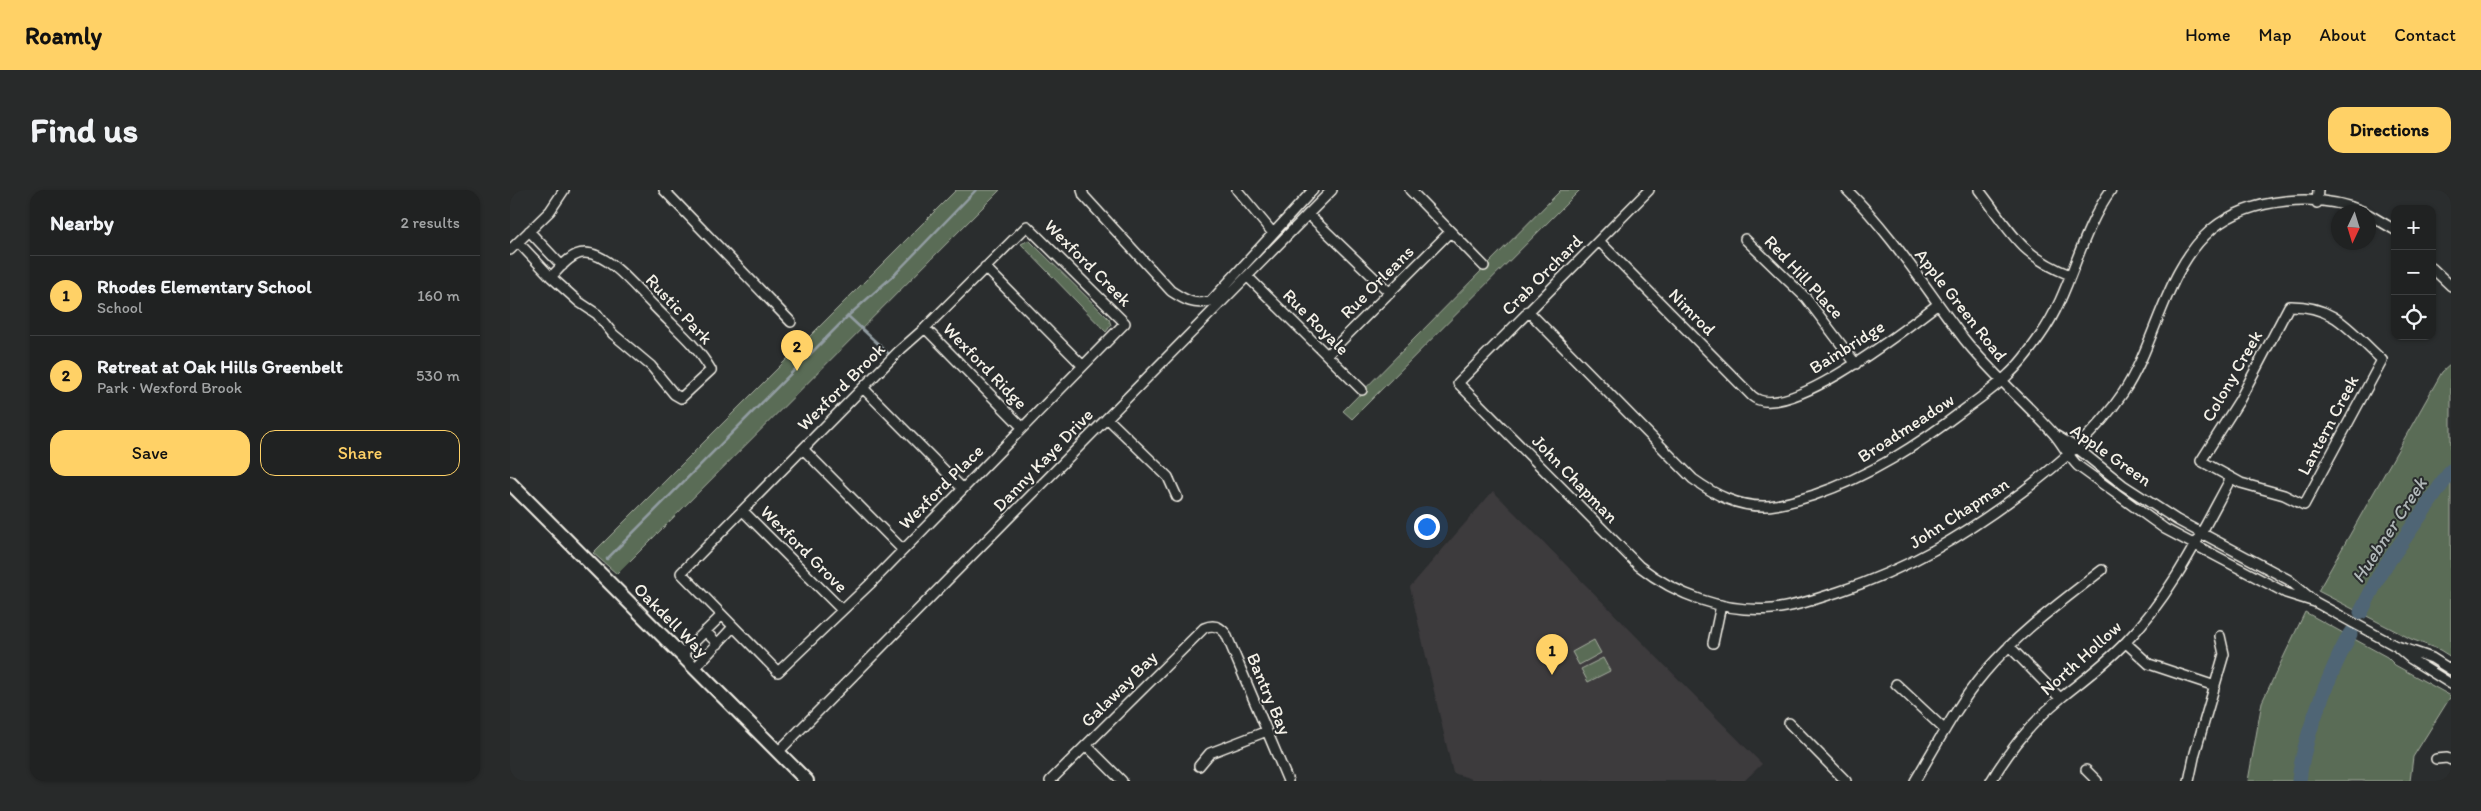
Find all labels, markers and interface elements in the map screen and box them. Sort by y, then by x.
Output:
text: Roamly [25,21,102,50]
text: Home [2185,24,2231,46]
text: Map [2259,24,2292,46]
text: About [2320,24,2366,46]
text: Contact [2394,24,2456,46]
button: Directions [2328,107,2451,153]
text: Find us [30,109,138,151]
north arrow [2331,205,2376,250]
map controls [2391,205,2436,340]
button: + [2391,205,2436,250]
text: Nearby [50,210,114,235]
text: 2 results [400,213,460,232]
street label: Wexford Creek [1040,215,1137,312]
street label: Crab Orchard [1497,230,1587,320]
street label: Red Hill Place [1760,231,1848,323]
street label: Rue Orleans [1336,241,1418,323]
street label: Apple Green Road [1910,244,2012,366]
button: − [2391,250,2436,295]
street label: Rustic Park [641,269,717,349]
text: Rhodes Elementary School [97,275,312,298]
street label: Rue Royale [1278,284,1354,360]
street label: Nimrod [1664,284,1720,340]
text: 1 [62,286,70,305]
text: 160 m [417,286,460,305]
button: locate [2391,295,2436,340]
text: School [97,298,143,317]
street label: Bainbridge [1805,315,1889,379]
street label: Wexford Ridge [938,318,1032,414]
street label: Colony Creek [2197,326,2267,426]
pin: 2 [781,330,813,371]
street label: Wexford Brook [792,338,890,436]
text: Retreat at Oak Hills Greenbelt [97,355,343,378]
text: 2 [62,366,70,385]
text: 530 m [416,366,460,385]
street label: Lantern Creek [2292,371,2364,479]
text: Park · Wexford Brook [97,378,242,397]
street label: Broadmeadow [1853,389,1959,467]
street label: Danny Kaye Drive [988,404,1098,516]
street label: Apple Green [2066,419,2156,491]
button: Save [50,430,250,476]
button: Share [260,430,460,476]
street label: John Chapman [1527,430,1623,528]
street label: Wexford Place [894,440,988,534]
water label: Huebner Creek [2346,472,2432,587]
street label: John Chapman [1905,473,2013,553]
street label: Wexford Grove [756,501,852,597]
your location [1414,514,1440,540]
street label: Oakdell Way [629,578,714,663]
street label: North Hollow [2036,616,2126,700]
pin: 1 [1536,634,1568,675]
street label: Galaway Bay [1076,646,1162,732]
street label: Bantry Bay [1242,650,1296,739]

